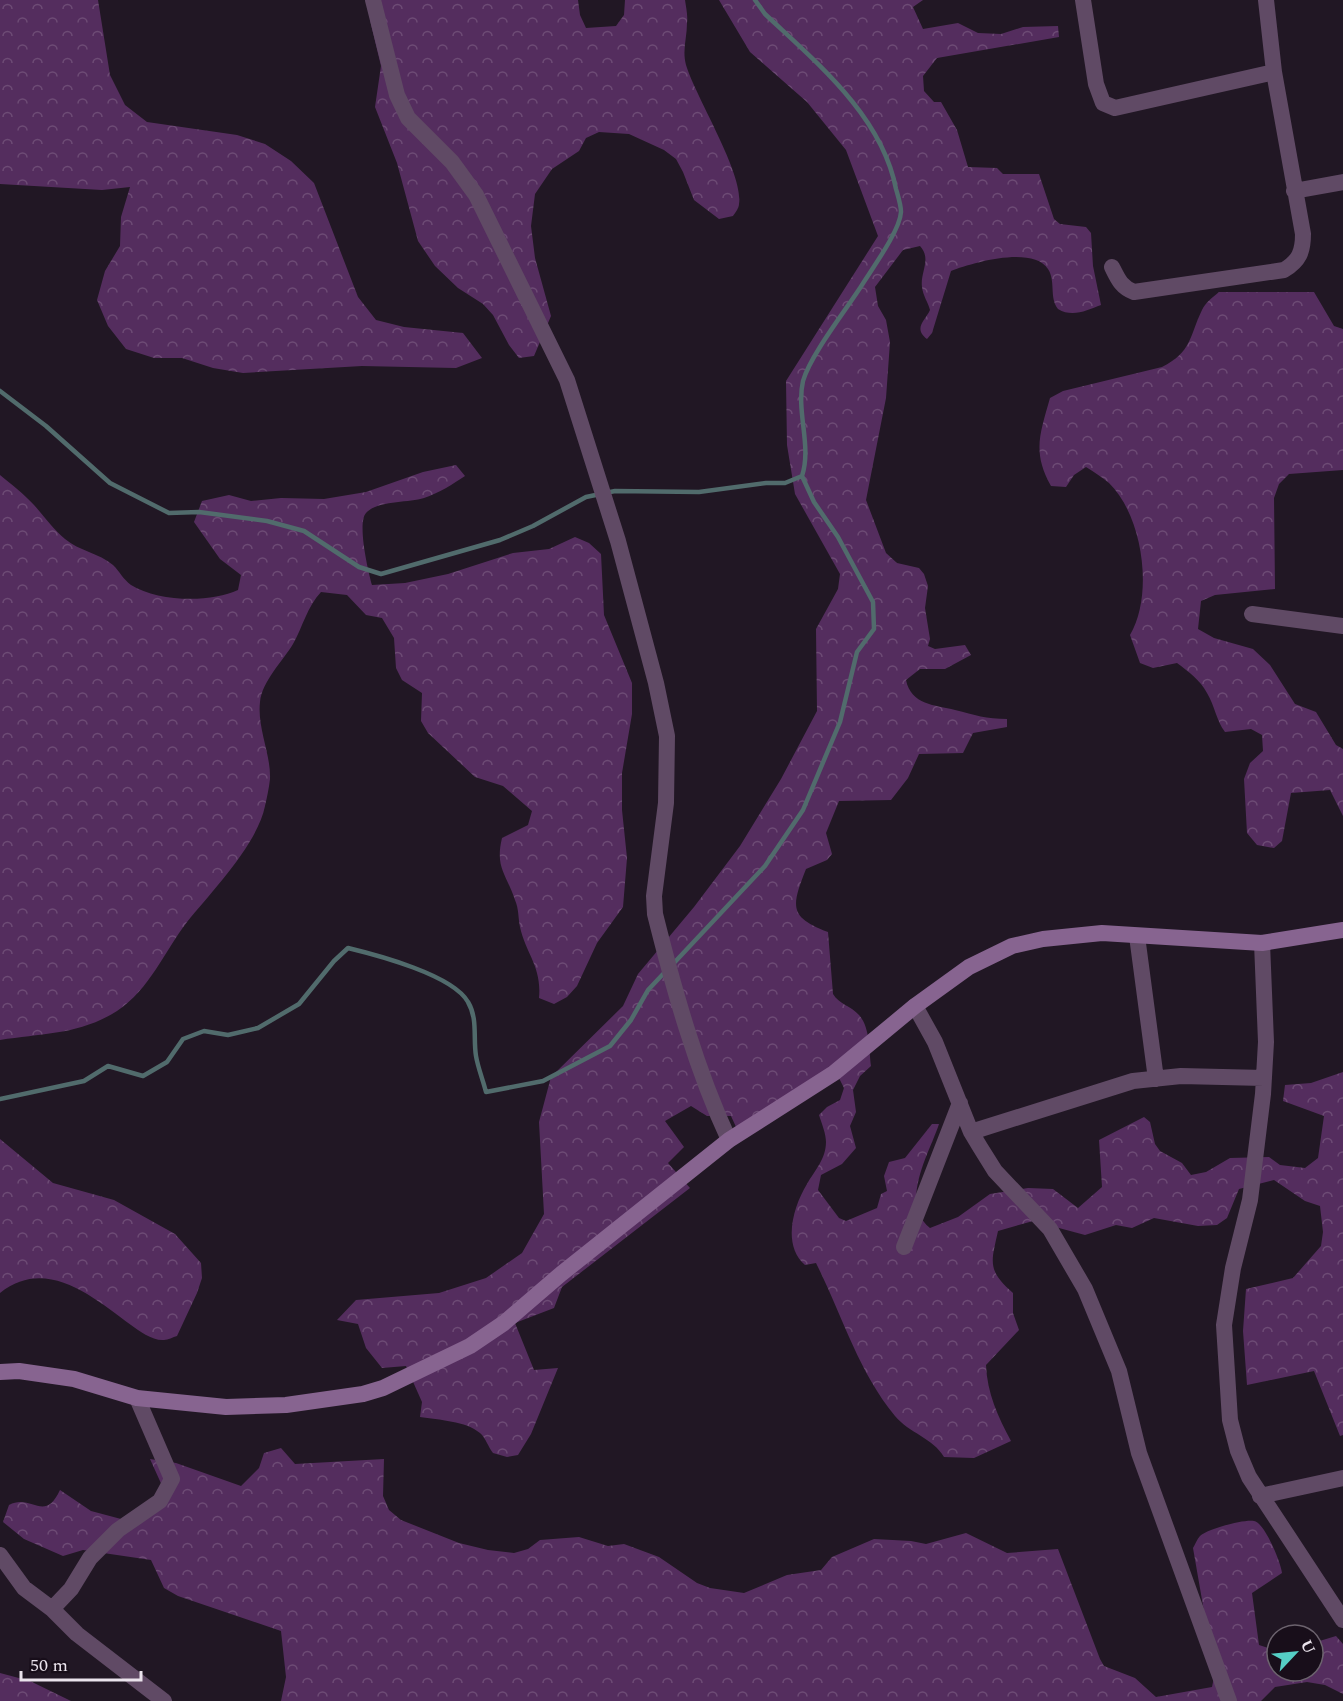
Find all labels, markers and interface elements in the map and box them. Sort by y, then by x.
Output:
north arrow [1265,1623,1325,1683]
text: U [1294,1636,1321,1658]
scale bar [21,1644,141,1682]
text: 50 m [30,1652,68,1679]

